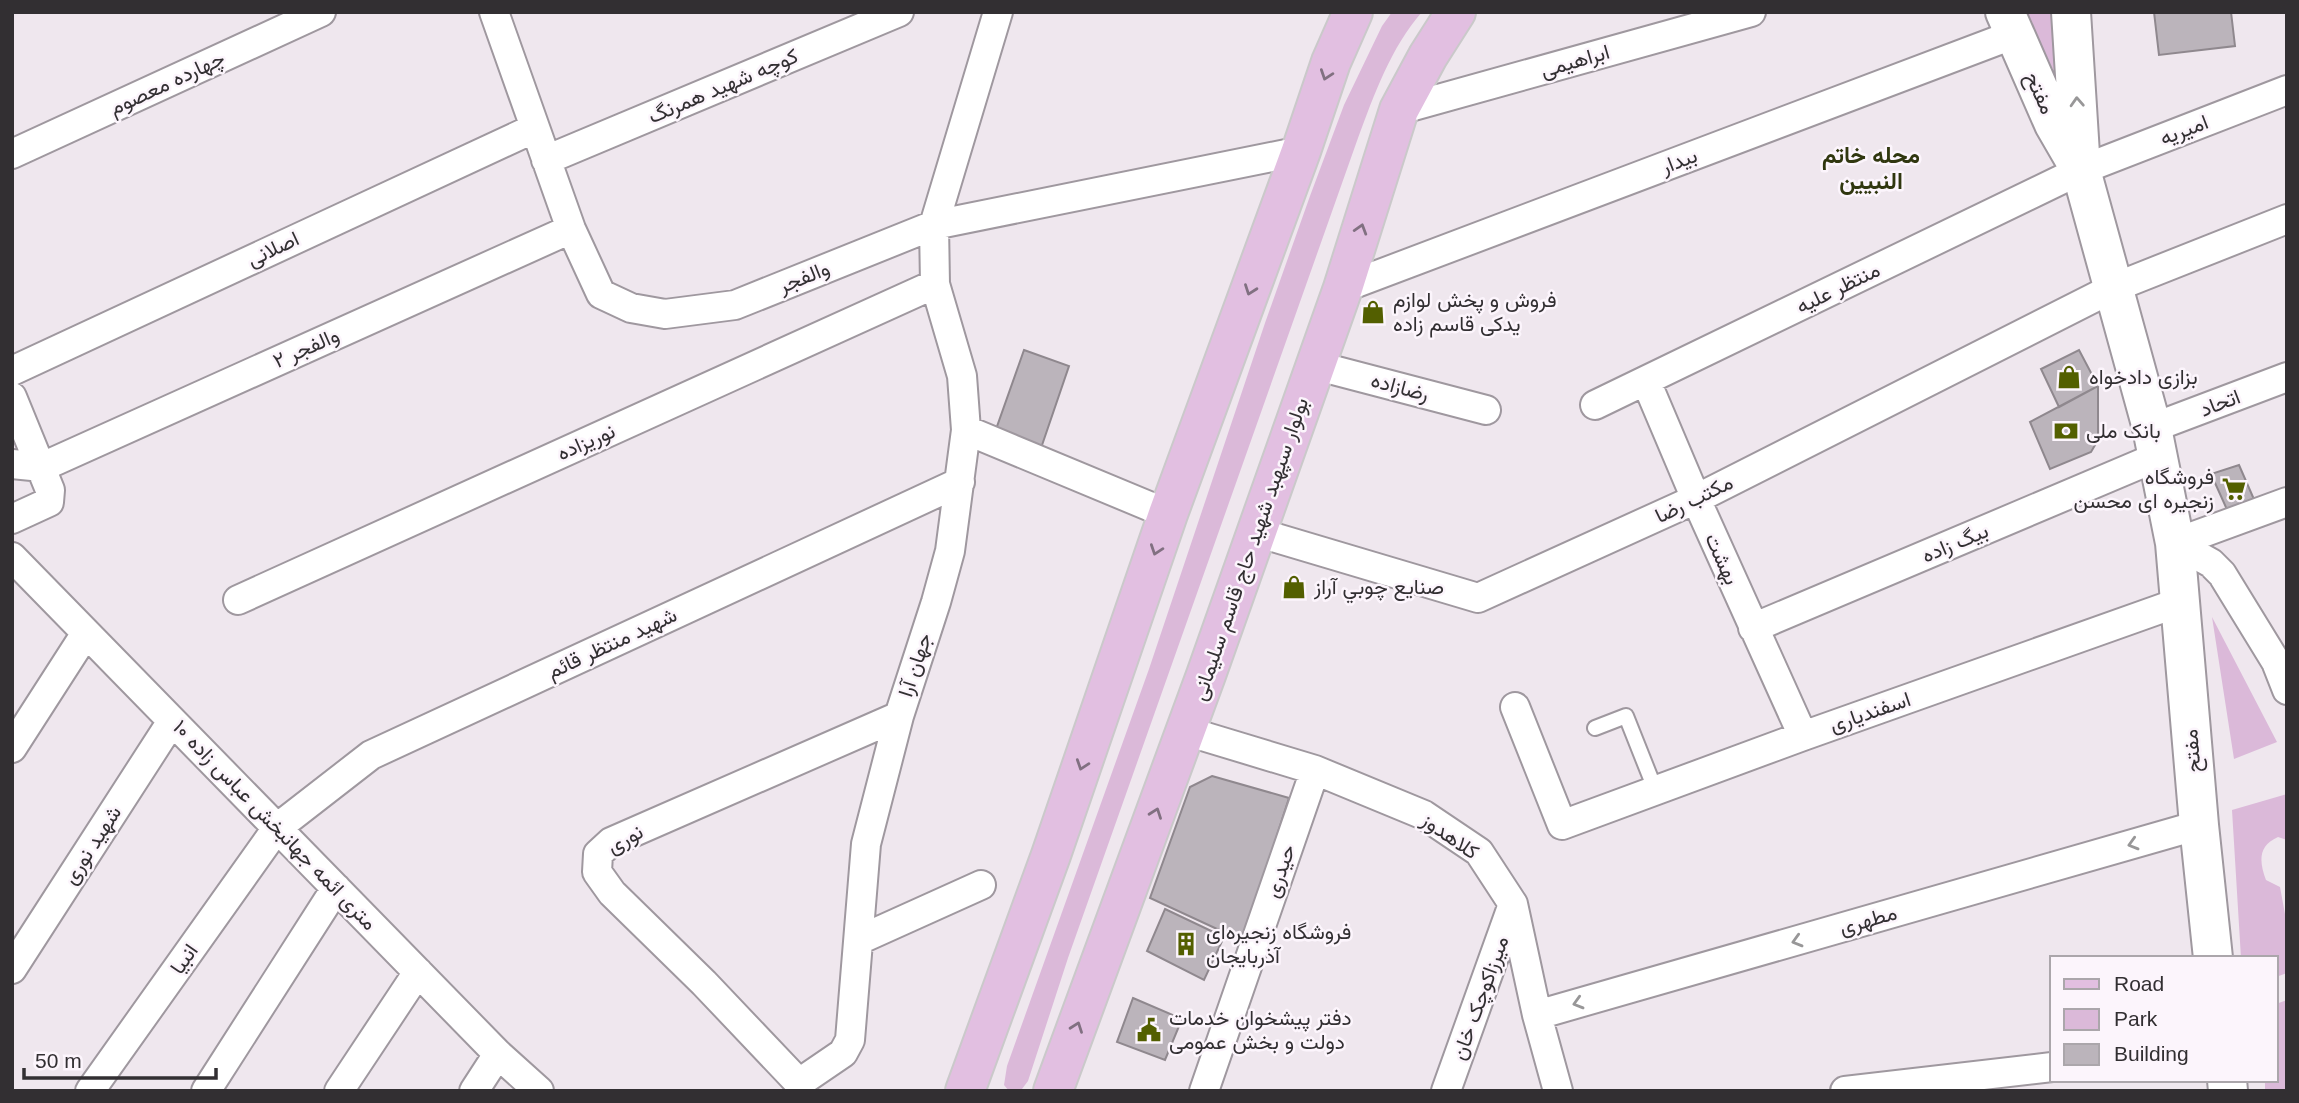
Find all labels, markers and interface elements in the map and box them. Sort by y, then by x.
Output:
street label: ابراهیمی [1538,40,1613,83]
street label: کوچه شهید همرنگ [645,44,802,130]
street label: چهارده معصوم [106,46,229,122]
street label: مفتح [2018,68,2060,119]
one-way arrow [1320,69,1334,81]
one-way arrow [2069,97,2084,108]
street label: امیریه [2156,110,2212,151]
district label: محله خاتم النبیین [1822,142,1920,195]
street label: بیدار [1656,143,1701,180]
one-way arrow [1353,223,1368,235]
street label: اصلانی [243,227,303,271]
street label: والفجر [774,256,834,299]
street label: منتظر علیه [1792,257,1884,319]
one-way arrow [1244,283,1258,295]
place label: فروش و پخش لوازم یدکی قاسم زاده [1393,288,1557,338]
shop icon: فروش و پخش لوازم یدکی قاسم زاده [1359,298,1387,326]
street label: والفجر ۲ [269,323,343,374]
shop icon: بزازی دادخواه [2055,363,2083,391]
place label: بزازی دادخواه [2089,365,2198,390]
street label: رضازاده [1368,368,1432,407]
street label: اتحاد [2196,384,2243,421]
street label: بولوار سپهبد شهید حاج قاسم سلیمانی [1187,394,1315,704]
bank icon: بانک ملی [2052,417,2080,445]
street label: نوریزاده [553,419,619,466]
place label: بانک ملی [2086,419,2161,443]
place label: فروشگاه زنجیره ای محسن [2074,465,2214,514]
street label: مکتب رضا [1651,470,1737,529]
supermarket icon: فروشگاه زنجیره ای محسن [2220,475,2248,503]
street label: بیگ زاده [1918,518,1992,569]
street label: بهشت [1699,529,1744,589]
one-way arrow [1150,543,1164,555]
shop icon: صنايع چوبي آراز [1280,573,1308,601]
place label: صنايع چوبي آراز [1313,575,1444,604]
street label: شهید منتظر قائم [543,602,682,685]
street label: جهان آرا [893,630,937,700]
street label: اسفندیاری [1826,687,1914,738]
street label: ۱۰ متری ائمه جهانبخش عباس زاده [168,715,382,936]
street label: مفتح [2178,728,2208,774]
one-way arrow [1076,758,1090,770]
street label: شهید نوری [58,801,127,889]
street label: کلاهدوز [1415,807,1483,865]
one-way arrow [1147,808,1161,820]
street label: نوری [603,819,648,859]
one-way arrow [2127,836,2139,851]
street label: حیدری [1260,841,1301,901]
street label: مطهری [1836,900,1900,941]
place label: فروشگاه زنجیره‌ای آذربایجان [1206,920,1351,969]
building icon: فروشگاه زنجیره‌ای آذربایجان [1172,930,1200,958]
one-way arrow [1791,932,1803,947]
street label: میرزاکوچک خان [1446,933,1515,1064]
street label: انبیا [165,939,203,979]
legend [2050,956,2278,1082]
text: Road [2114,972,2164,995]
one-way arrow [1572,995,1584,1010]
place label: دفتر پیشخوان خدمات دولت و بخش عمومی [1169,1006,1352,1055]
text: Park [2114,1007,2158,1030]
public building icon: دفتر پیشخوان خدمات دولت و بخش عمومی [1135,1016,1163,1044]
one-way arrow [1069,1021,1083,1033]
scale bar [24,1036,217,1080]
text: Building [2114,1042,2189,1065]
text: 50 m [35,1049,82,1072]

